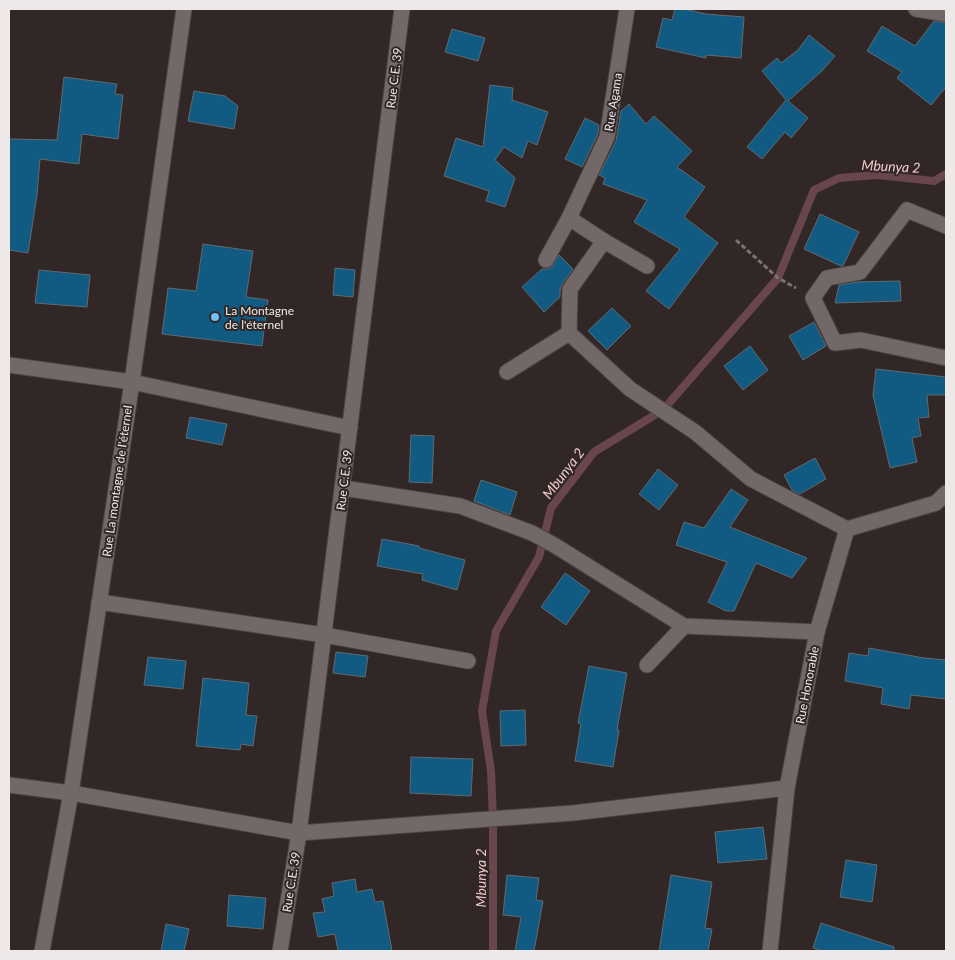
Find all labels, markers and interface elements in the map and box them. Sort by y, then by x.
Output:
street label: Rue C.E. 39 [383,47,405,109]
street label: Rue Agama [601,72,625,132]
water label: Mbunya 2 [861,156,921,176]
place label: La Montagne de l'éternel [225,303,294,332]
marker: La Montagne de l'éternel [209,311,221,323]
street label: Rue La montagne de l'éternel [99,404,135,558]
water label: Mbunya 2 [538,444,588,502]
street label: Rue C.E. 39 [333,449,355,511]
street label: Rue Honorable [792,645,822,725]
water label: Mbunya 2 [472,848,489,908]
street label: Rue C.E. 39 [279,851,303,913]

